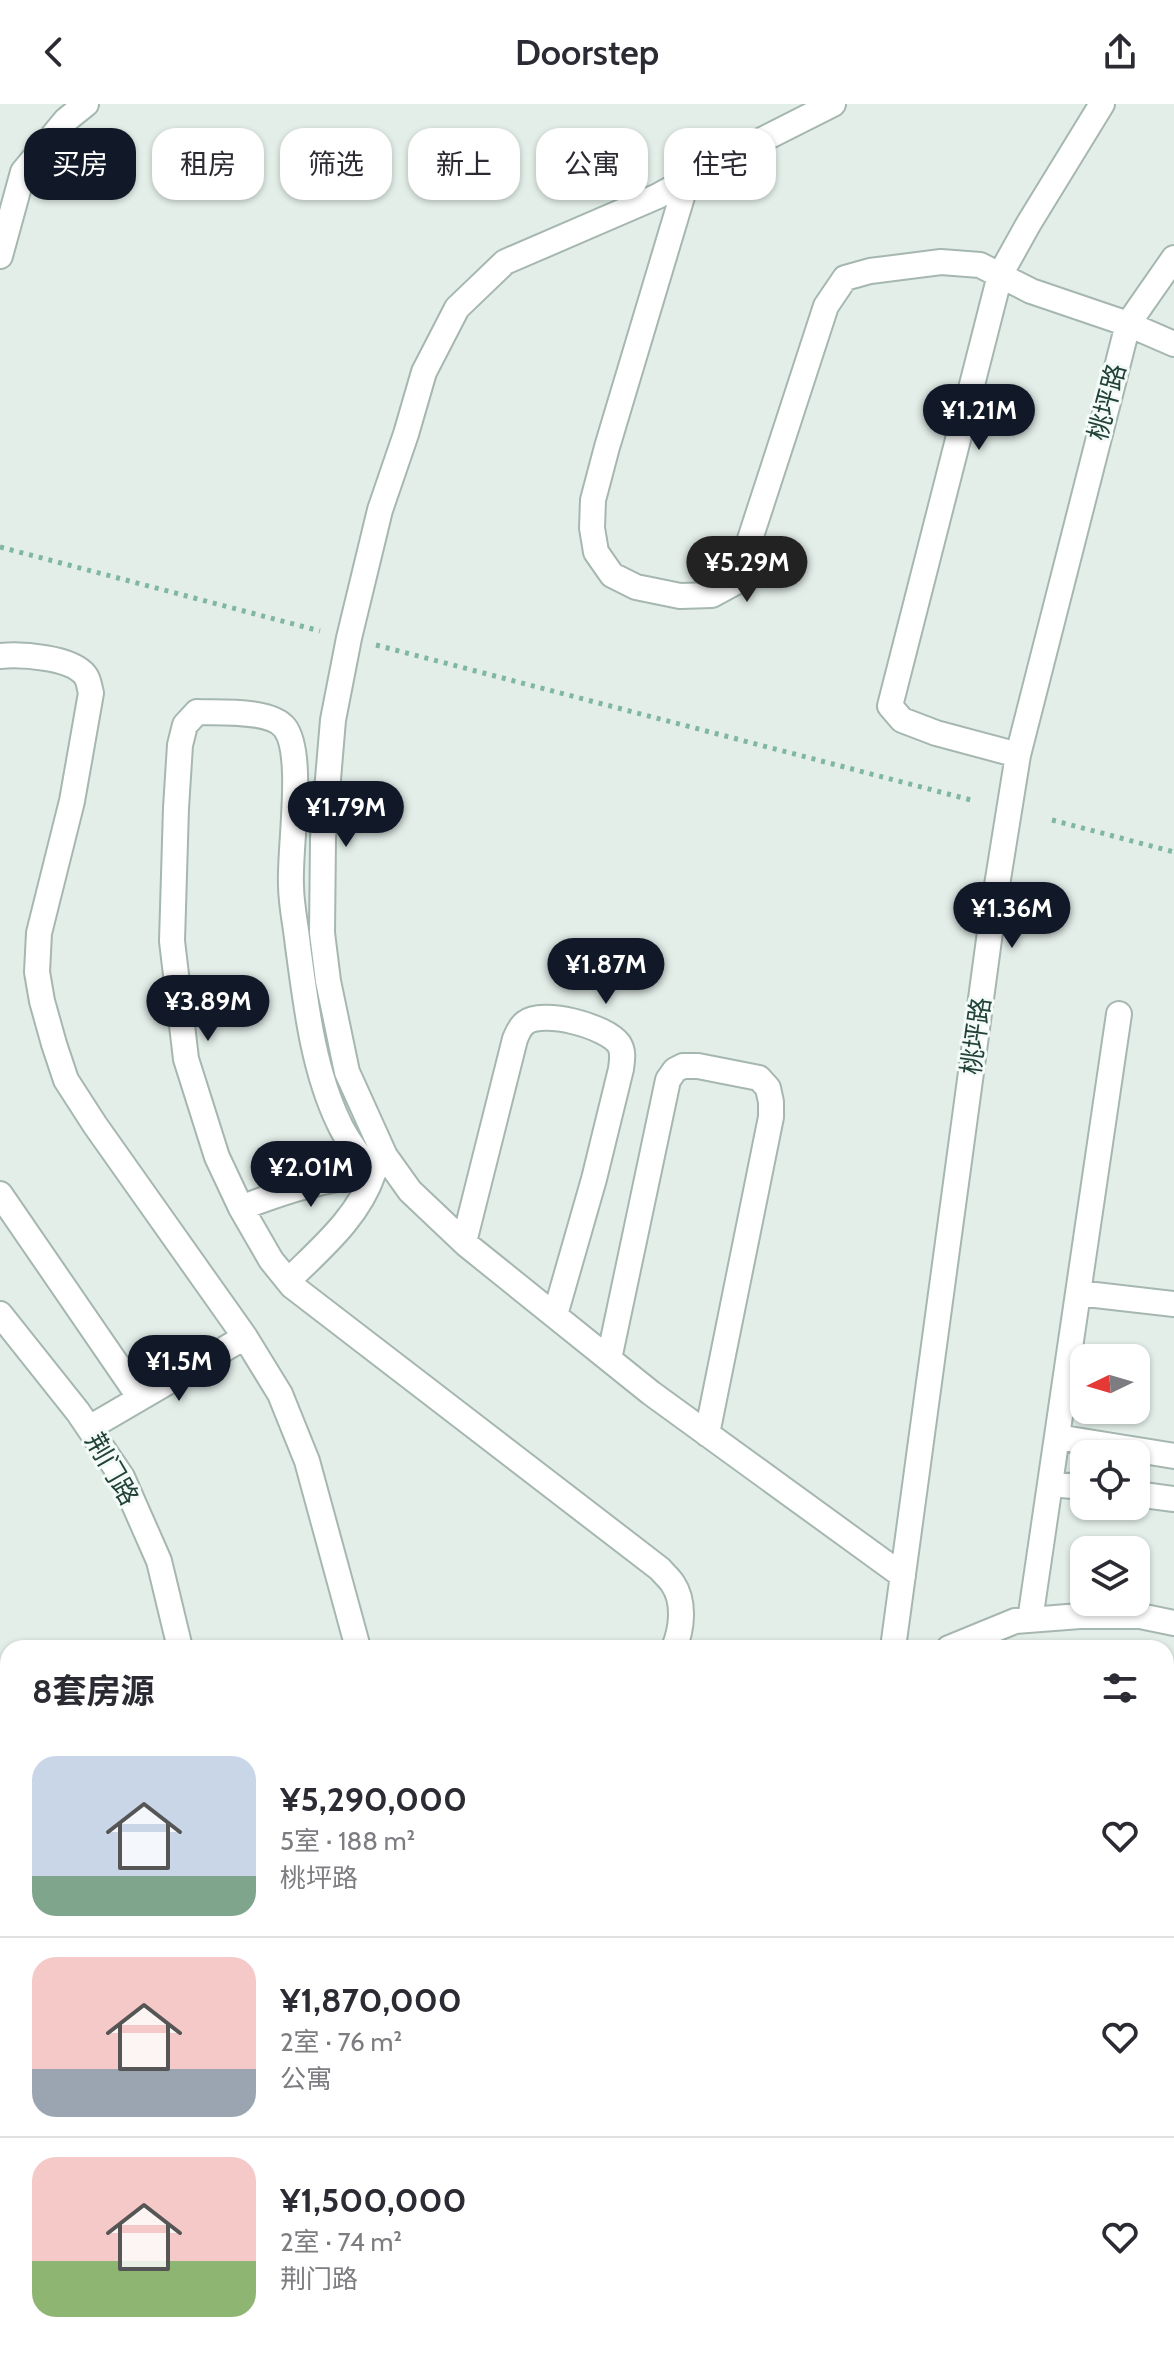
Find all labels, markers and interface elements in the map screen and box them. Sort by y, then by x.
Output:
icon: back [32,30,76,74]
text: Doorstep [515,30,659,74]
icon: share [1098,30,1142,74]
chip: 买房 [24,128,136,200]
chip: 租房 [152,128,264,200]
chip: 筛选 [280,128,392,200]
chip: 新上 [408,128,520,200]
chip: 公寓 [536,128,648,200]
chip: 住宅 [664,128,776,200]
street label: 桃坪路 [1081,360,1133,444]
pin: ¥1.21M [914,384,1044,452]
text: ¥1.21M [941,394,1017,426]
pin: ¥5.29M [682,536,812,604]
text: ¥5.29M [704,546,790,578]
pin: ¥1.79M [281,781,411,849]
text: ¥1.79M [306,791,386,823]
pin: ¥1.36M [947,882,1077,950]
text: ¥1.36M [971,892,1053,924]
pin: ¥1.87M [541,938,671,1006]
text: ¥1.87M [565,948,647,980]
pin: ¥3.89M [143,975,273,1043]
text: ¥3.89M [164,985,252,1017]
street label: 桃坪路 [955,995,997,1077]
pin: ¥2.01M [246,1141,376,1209]
text: ¥2.01M [269,1151,353,1183]
pin: ¥1.5M [123,1335,235,1403]
north arrow [1070,1344,1150,1424]
map controls [1070,1344,1150,1616]
text: ¥1.5M [146,1345,212,1377]
street label: 荆门路 [79,1427,145,1511]
button: locate [1070,1440,1150,1520]
button: layers [1070,1536,1150,1616]
icon: filters [1098,1666,1142,1710]
text: 8套房源 [32,1670,155,1712]
text: ¥5,290,000 [280,1778,467,1820]
icon: home [96,1788,192,1884]
icon: heart [1098,1814,1142,1858]
text: 5室 · 188 m² [280,1825,415,1857]
text: 桃坪路 [280,1862,358,1894]
text: ¥1,870,000 [280,1979,462,2021]
icon: home [96,1989,192,2085]
icon: heart [1098,2015,1142,2059]
text: 2室 · 76 m² [280,2026,402,2058]
text: 公寓 [280,2063,332,2095]
text: ¥1,500,000 [280,2179,466,2221]
icon: home [96,2189,192,2285]
icon: heart [1098,2215,1142,2259]
text: 2室 · 74 m² [280,2226,402,2258]
text: 荆门路 [280,2263,358,2295]

